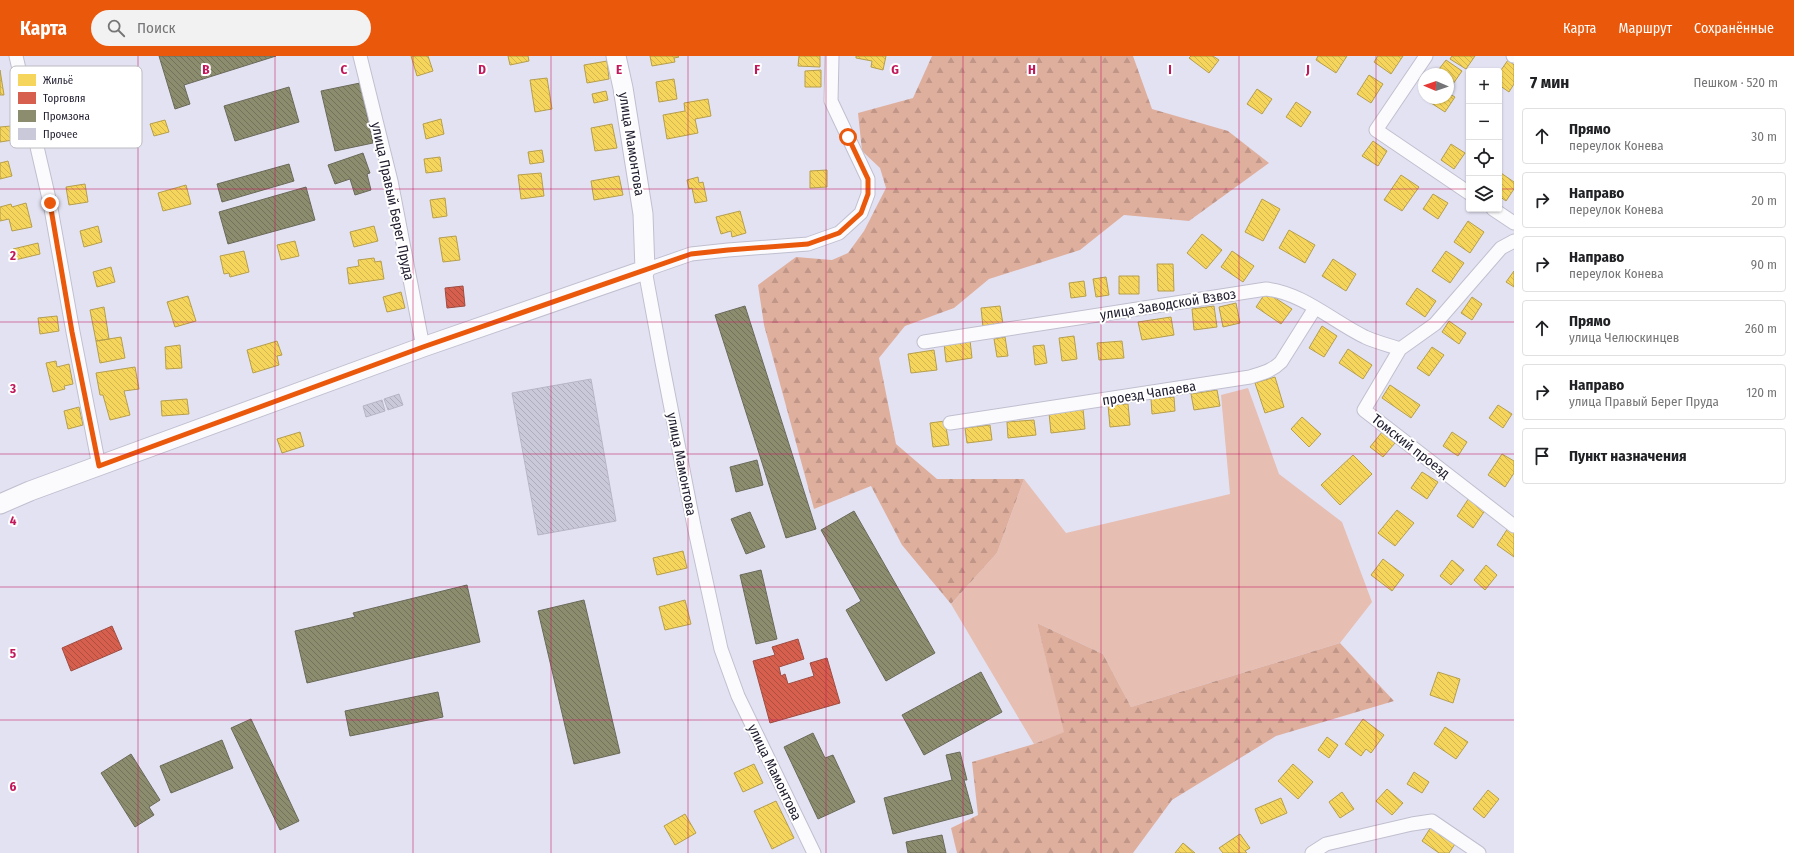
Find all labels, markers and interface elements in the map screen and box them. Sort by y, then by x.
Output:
search box [91,10,371,46]
text: Карта [20,17,67,40]
icon: search [105,17,127,39]
text: Поиск [137,19,175,37]
text: Карта [1563,20,1596,37]
text: Маршрут [1618,20,1672,37]
text: Сохранённые [1694,20,1774,37]
text: B [202,62,210,77]
text: C [341,62,348,77]
text: D [478,62,486,77]
text: E [616,62,622,77]
text: F [754,62,760,77]
text: G [891,62,899,77]
text: H [1028,62,1036,77]
text: I [1168,62,1172,77]
text: J [1305,62,1310,77]
legend [10,66,142,148]
north arrow [1418,68,1454,104]
map controls [1466,68,1502,212]
button: + [1466,68,1502,104]
text: 7 мин [1530,72,1569,93]
text: Жильё [43,74,73,87]
text: Пешком · 520 m [1693,75,1778,90]
street label: улица Мамонтова [615,91,648,197]
text: Торговля [43,92,85,105]
button: − [1466,104,1502,140]
text: Промзона [43,110,90,123]
street label: улица Правый Берег Пруда [367,120,418,282]
text: Прямо [1569,120,1611,138]
icon: ahead [1531,125,1553,147]
text: Прочее [43,128,78,141]
route start [839,128,857,146]
text: 30 m [1751,129,1777,144]
text: переулок Конева [1569,138,1664,153]
button: locate [1466,140,1502,176]
button: layers [1466,176,1502,212]
text: Направо [1569,184,1624,202]
icon: right [1531,189,1553,211]
text: 20 m [1751,193,1777,208]
route end [41,194,59,212]
text: переулок Конева [1569,202,1664,217]
text: 2 [9,248,16,263]
text: Направо [1569,248,1624,266]
icon: right [1531,253,1553,275]
text: 90 m [1751,257,1777,272]
text: переулок Конева [1569,266,1664,281]
street label: улица Заводской Взвоз [1099,285,1237,324]
text: Прямо [1569,312,1611,330]
icon: ahead [1531,317,1553,339]
text: 260 m [1745,321,1777,336]
text: улица Челюскинцев [1569,330,1679,345]
text: Направо [1569,376,1624,394]
street label: проезд Чапаева [1101,378,1197,409]
text: 3 [9,381,16,396]
icon: right [1531,381,1553,403]
text: 120 m [1746,385,1777,400]
text: улица Правый Берег Пруда [1569,394,1719,409]
street label: улица Мамонтова [663,411,700,517]
street label: Томский проезд [1368,411,1453,482]
icon: arrive [1531,445,1553,467]
text: Пункт назначения [1569,447,1687,465]
text: 4 [10,513,17,528]
text: 5 [10,646,16,661]
street label: улица Мамонтова [744,721,805,823]
text: 6 [10,779,17,794]

